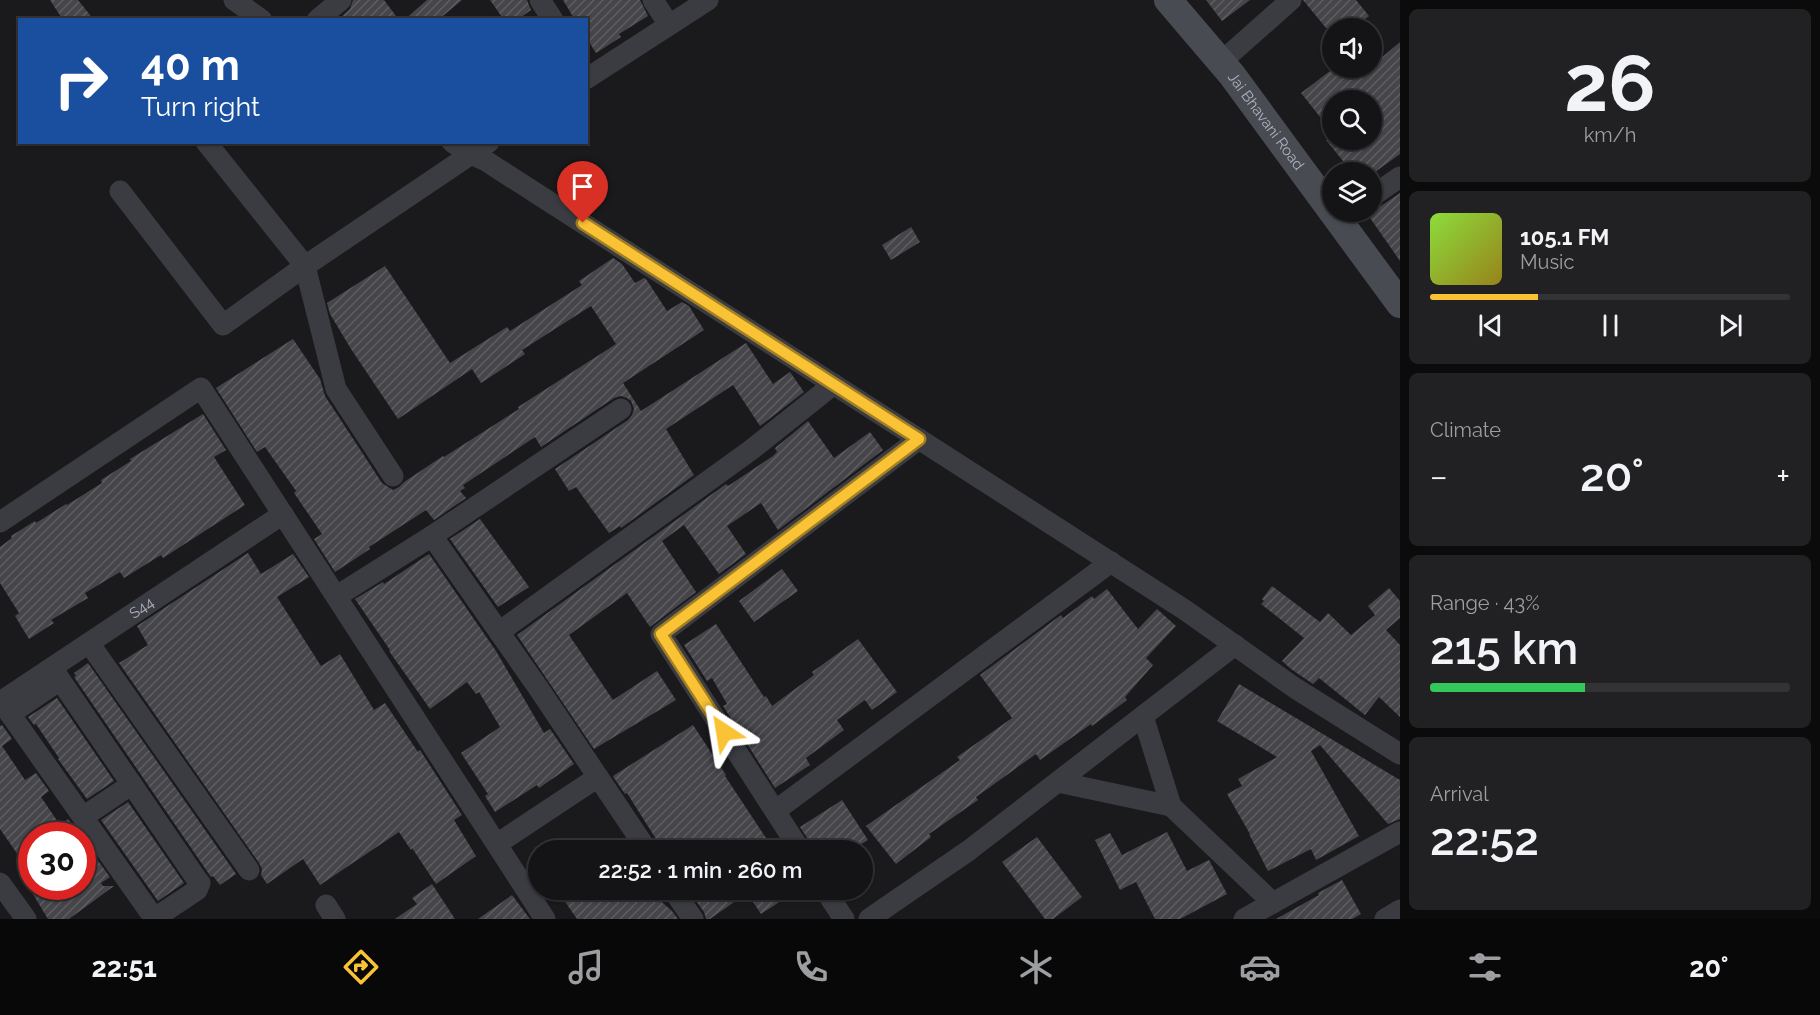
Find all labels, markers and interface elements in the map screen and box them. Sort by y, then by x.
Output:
map controls [1322,18,1382,222]
button: sound [1322,18,1382,78]
text: 26 [1564,38,1656,129]
text: 40 m [141,41,240,90]
icon: right [42,42,120,120]
street label: Jai Bhavani Road [1224,69,1308,174]
button: search [1322,90,1382,150]
text: Turn right [141,91,260,122]
text: km/h [1584,123,1636,147]
pin [557,161,608,223]
button: layers [1322,162,1382,222]
icon: arrive [566,170,599,203]
text: 105.1 FM [1520,224,1609,250]
text: Music [1520,250,1574,274]
icon: previous [1474,309,1507,342]
icon: pause [1594,309,1627,342]
icon: next [1714,309,1747,342]
text: Climate [1430,418,1501,442]
text: 20° [1580,449,1644,502]
text: − [1430,457,1448,496]
text: + [1776,457,1790,496]
text: Range · 43% [1430,591,1539,615]
street label: S44 [126,593,157,622]
text: 215 km [1430,622,1578,675]
position arrow [692,700,756,764]
text: Arrival [1430,782,1489,806]
text: 22:52 [1430,813,1539,866]
speed limit sign: 30 [18,822,96,900]
text: 22:52 · 1 min · 260 m [599,857,802,883]
icon: directions [340,946,382,988]
icon: music [565,946,607,988]
icon: phone [790,946,832,988]
icon: climate [1015,946,1057,988]
icon: car [1239,946,1281,988]
icon: filters [1464,946,1506,988]
text: 22:51 [91,952,157,983]
text: 20° [1689,952,1728,983]

